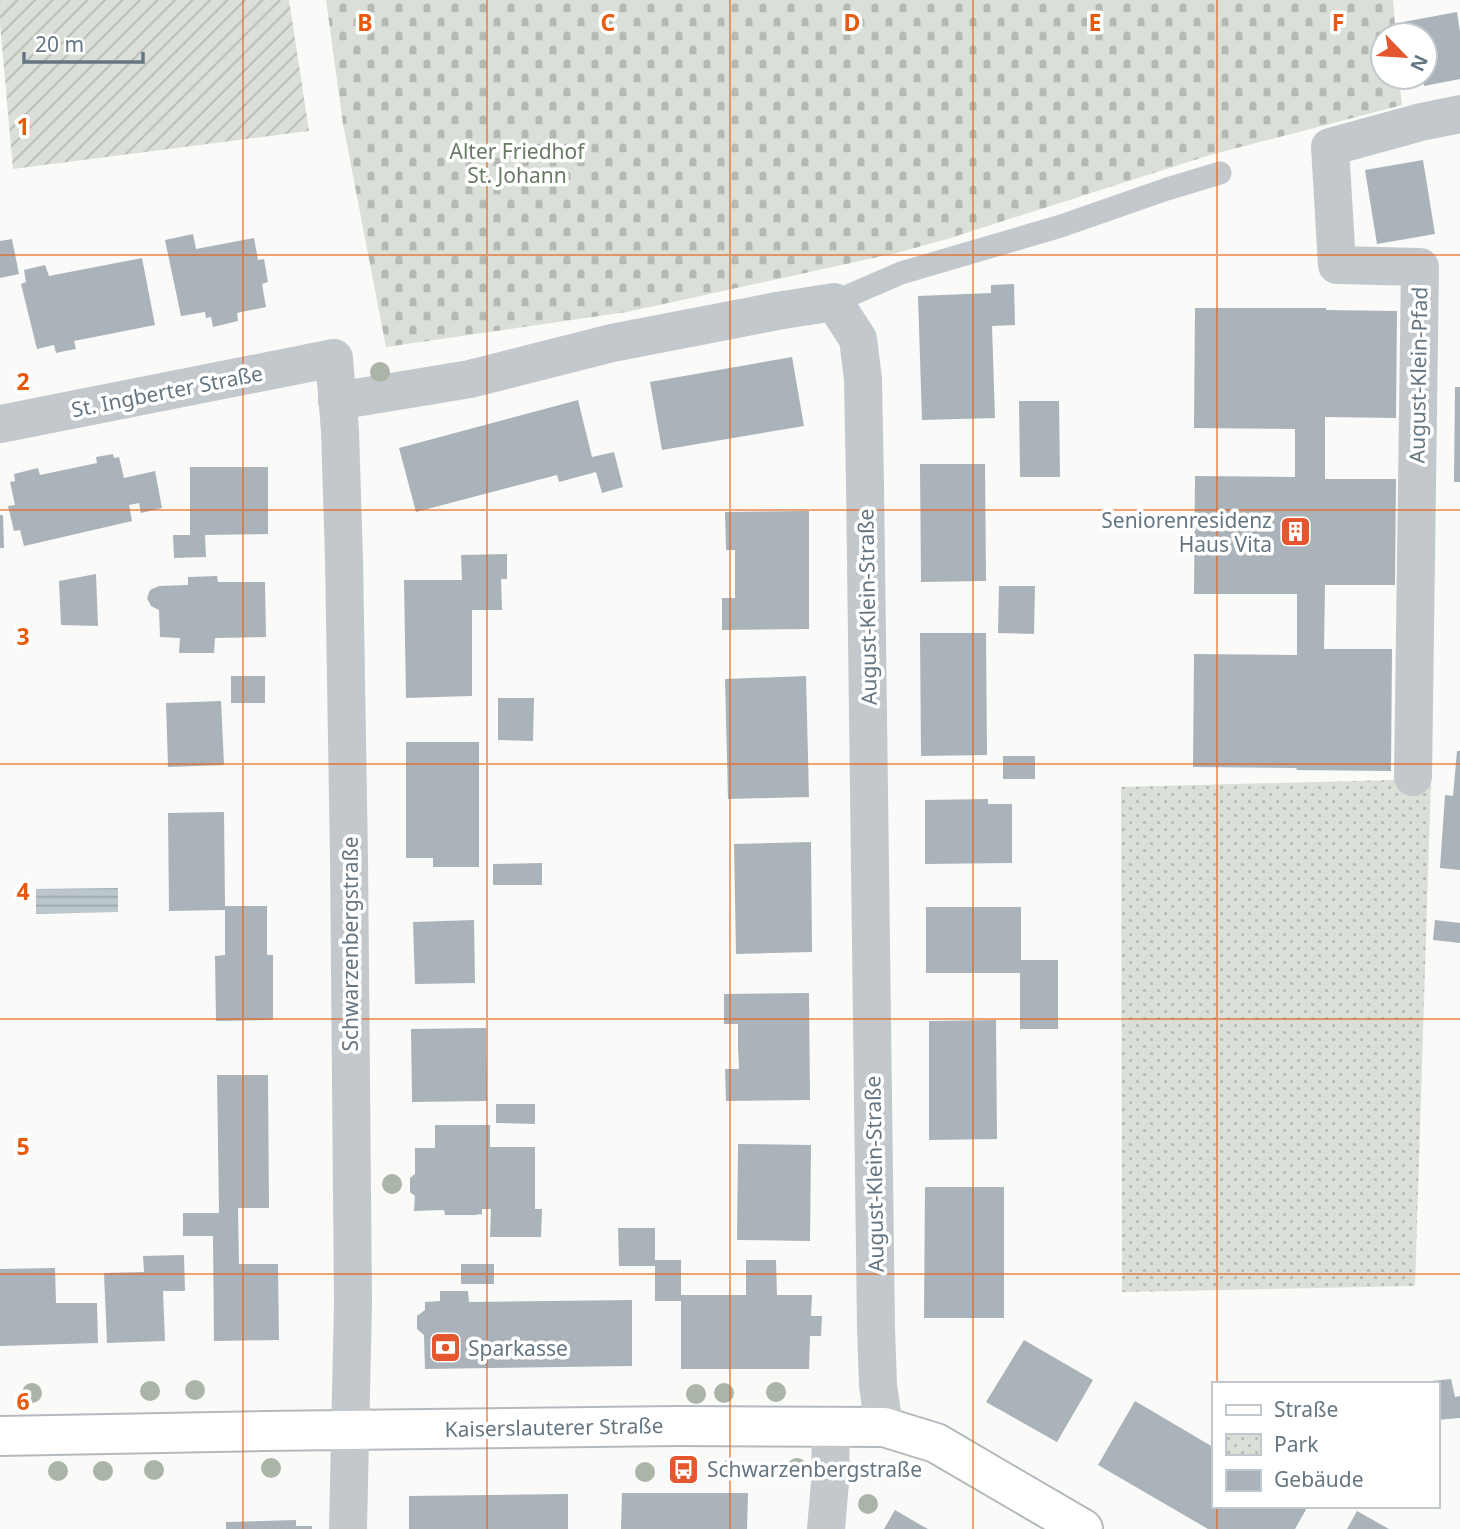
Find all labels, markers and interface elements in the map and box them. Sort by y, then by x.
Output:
text: B [357,6,373,38]
text: C [601,6,616,38]
text: D [844,6,860,38]
text: E [1089,6,1101,38]
text: F [1332,6,1344,38]
scale bar [24,21,144,65]
north arrow [1369,21,1439,91]
text: 20 m [35,30,84,58]
text: N [1404,51,1434,76]
text: 1 [16,110,30,142]
park label: Alter Friedhof St. Johann [449,137,586,189]
street label: August-Klein-Pfad [1402,286,1434,464]
street label: St. Ingberter Straße [69,359,265,423]
text: 2 [16,365,30,397]
place label: Seniorenresidenz Haus Vita [1101,506,1272,558]
street label: August-Klein-Straße [851,509,883,705]
building icon: Seniorenresidenz Haus Vita [1278,515,1312,549]
text: 3 [16,620,30,652]
street label: Schwarzenbergstraße [336,836,364,1052]
text: 4 [16,875,30,907]
street label: August-Klein-Straße [858,1076,890,1272]
text: 5 [16,1130,30,1162]
bank icon: Sparkasse [428,1331,462,1365]
place label: Sparkasse [468,1334,568,1362]
legend [1212,1382,1439,1508]
text: 6 [16,1385,30,1417]
text: Straße [1274,1395,1338,1423]
street label: Kaiserslauterer Straße [444,1411,664,1443]
text: Park [1274,1430,1319,1458]
bus stop icon: Schwarzenbergstraße [667,1452,701,1486]
place label: Schwarzenbergstraße [707,1455,922,1483]
text: Gebäude [1274,1465,1364,1493]

